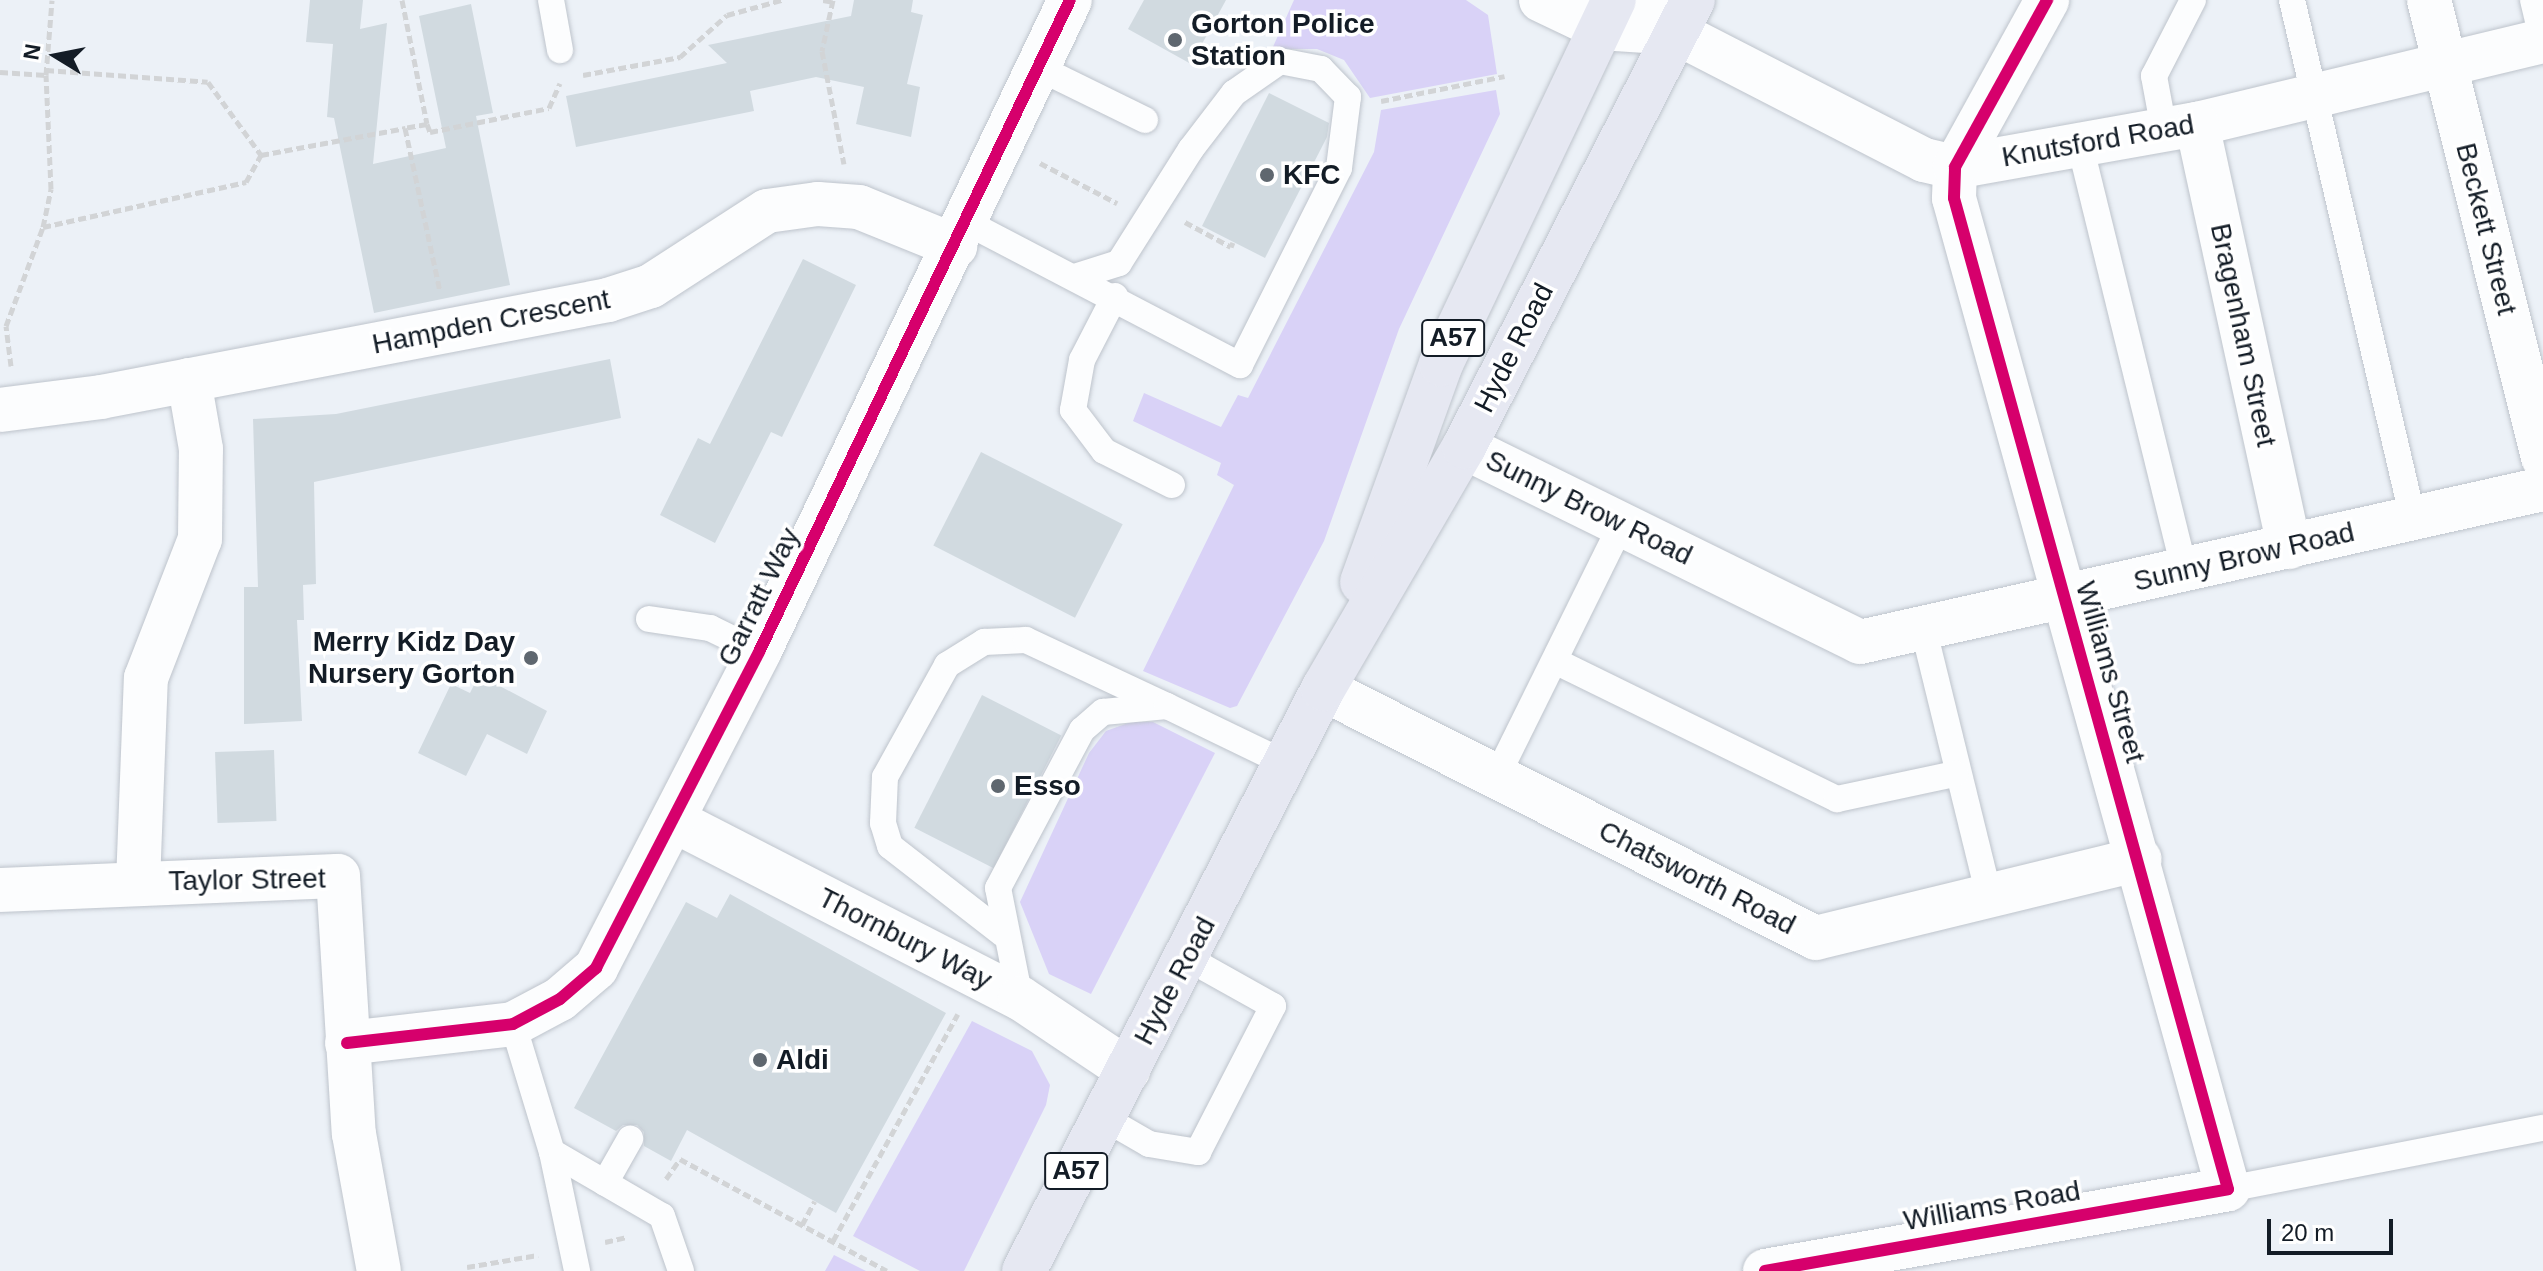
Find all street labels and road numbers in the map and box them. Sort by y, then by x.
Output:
street label: Knutsford Road [1999,108,2197,174]
street label: Beckett Street [2448,140,2524,318]
street label: Bragenham Street [2203,220,2283,450]
street label: Hyde Road [1467,278,1561,418]
street label: Hampden Crescent [369,282,613,362]
road number: A57 [1421,316,1485,360]
street label: Sunny Brow Road [1480,443,1698,573]
street label: Sunny Brow Road [2130,515,2358,599]
street label: Garratt Way [711,522,807,672]
street label: Williams Street [2068,578,2152,766]
street label: Chatsworth Road [1593,814,1801,942]
street label: Taylor Street [168,862,326,898]
street label: Thornbury Way [813,881,997,997]
street label: Hyde Road [1127,911,1223,1051]
road number: A57 [1044,1149,1108,1193]
street label: Williams Road [1901,1174,2083,1238]

